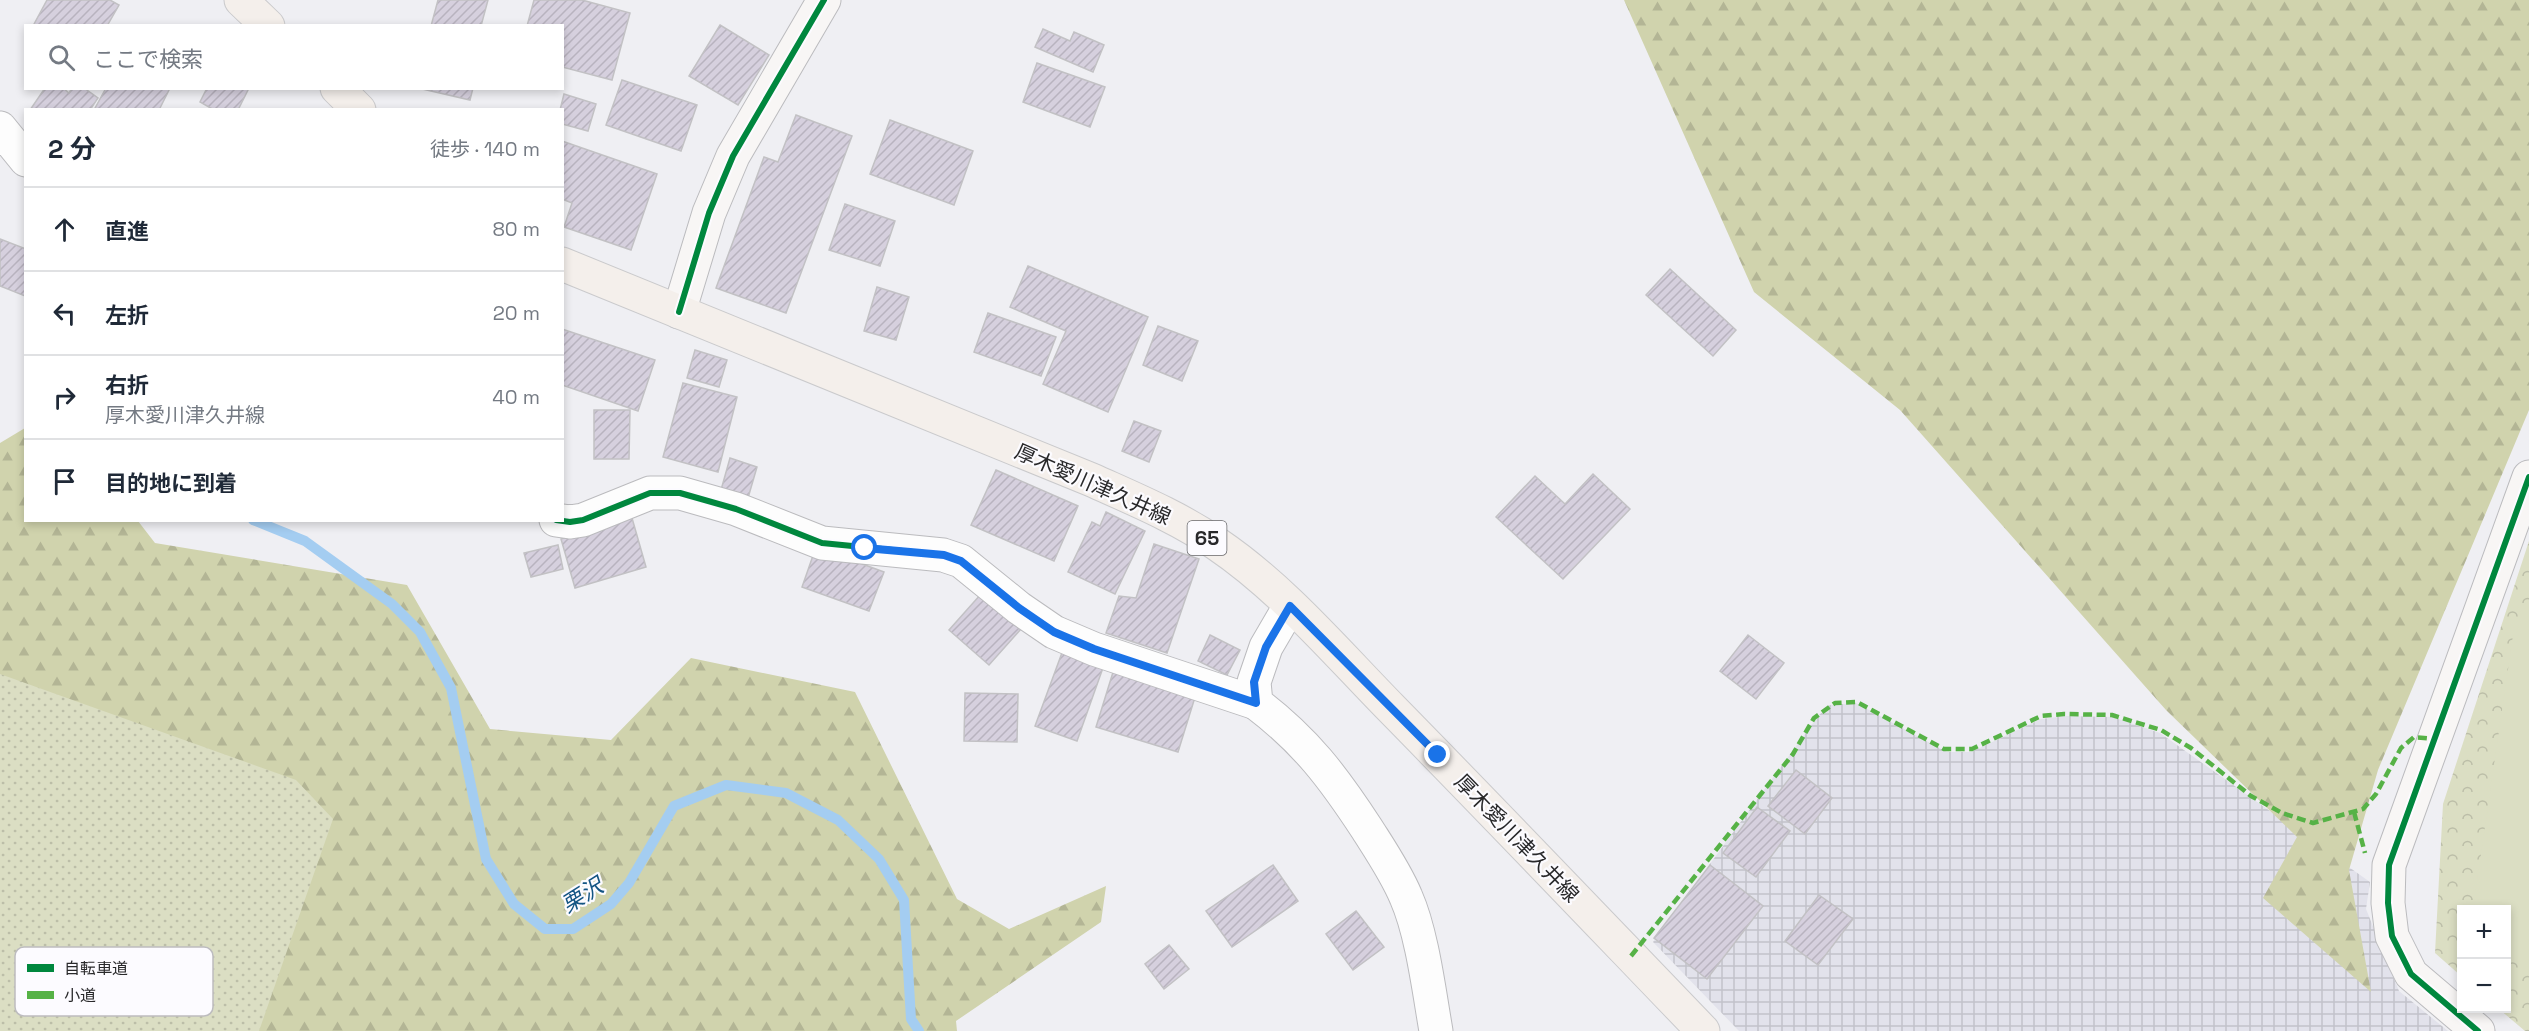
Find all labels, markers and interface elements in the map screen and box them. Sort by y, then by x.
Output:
search box [24,24,564,90]
icon: search [45,41,78,74]
text: ここで検索 [93,45,203,73]
text: 2 分 [48,132,96,166]
text: 徒歩 · 140 m [430,136,540,162]
icon: ahead [48,213,81,246]
text: 80 m [492,216,540,242]
text: 直進 [105,217,149,245]
icon: left [48,297,81,330]
text: 20 m [493,300,540,326]
text: 左折 [105,301,149,329]
text: 右折 [105,371,149,399]
icon: right [48,381,81,414]
text: 40 m [492,384,540,410]
text: 厚木愛川津久井線 [105,402,265,428]
street label: 厚木愛川津久井線 [1011,438,1175,530]
icon: arrive [48,465,81,498]
text: 目的地に到着 [105,469,237,497]
road number: 65 [1188,521,1226,555]
route start [851,534,877,560]
route end [1424,741,1450,767]
street label: 厚木愛川津久井線 [1449,768,1585,908]
water label: 栗沢 [556,870,611,919]
map controls [2457,905,2511,1013]
button: + [2457,905,2511,959]
legend [15,947,213,1016]
text: 自転車道 [64,958,128,979]
button: − [2457,959,2511,1013]
text: 小道 [64,985,96,1006]

